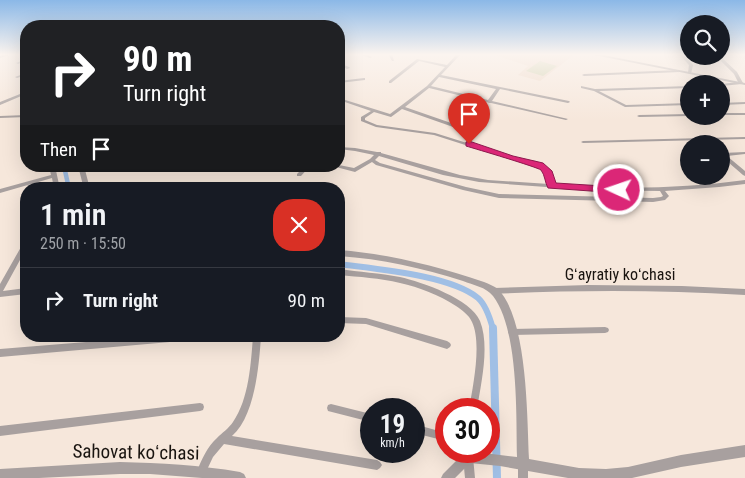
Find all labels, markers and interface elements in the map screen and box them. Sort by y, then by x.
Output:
map controls [680,15,730,185]
button: search [680,15,730,65]
text: 90 m [123,39,192,80]
icon: right [40,40,105,105]
button: + [680,75,730,125]
text: Turn right [123,81,206,106]
pin [448,93,490,144]
icon: arrive [455,100,483,128]
icon: arrive [87,135,115,163]
button: − [680,135,730,185]
text: Then [40,138,77,161]
position arrow [592,163,644,215]
text: 1 min [40,197,106,232]
button: close [273,199,325,251]
text: 250 m · 15:50 [40,234,126,253]
street label: Gʻayratiy koʻchasi [565,265,675,284]
icon: right [40,286,68,314]
text: Turn right [83,289,158,312]
text: 90 m [288,289,325,312]
speed limit sign: 30 [435,398,500,463]
text: 19 [380,410,405,439]
text: km/h [380,436,405,450]
street label: Sahovat koʻchasi [72,439,200,465]

